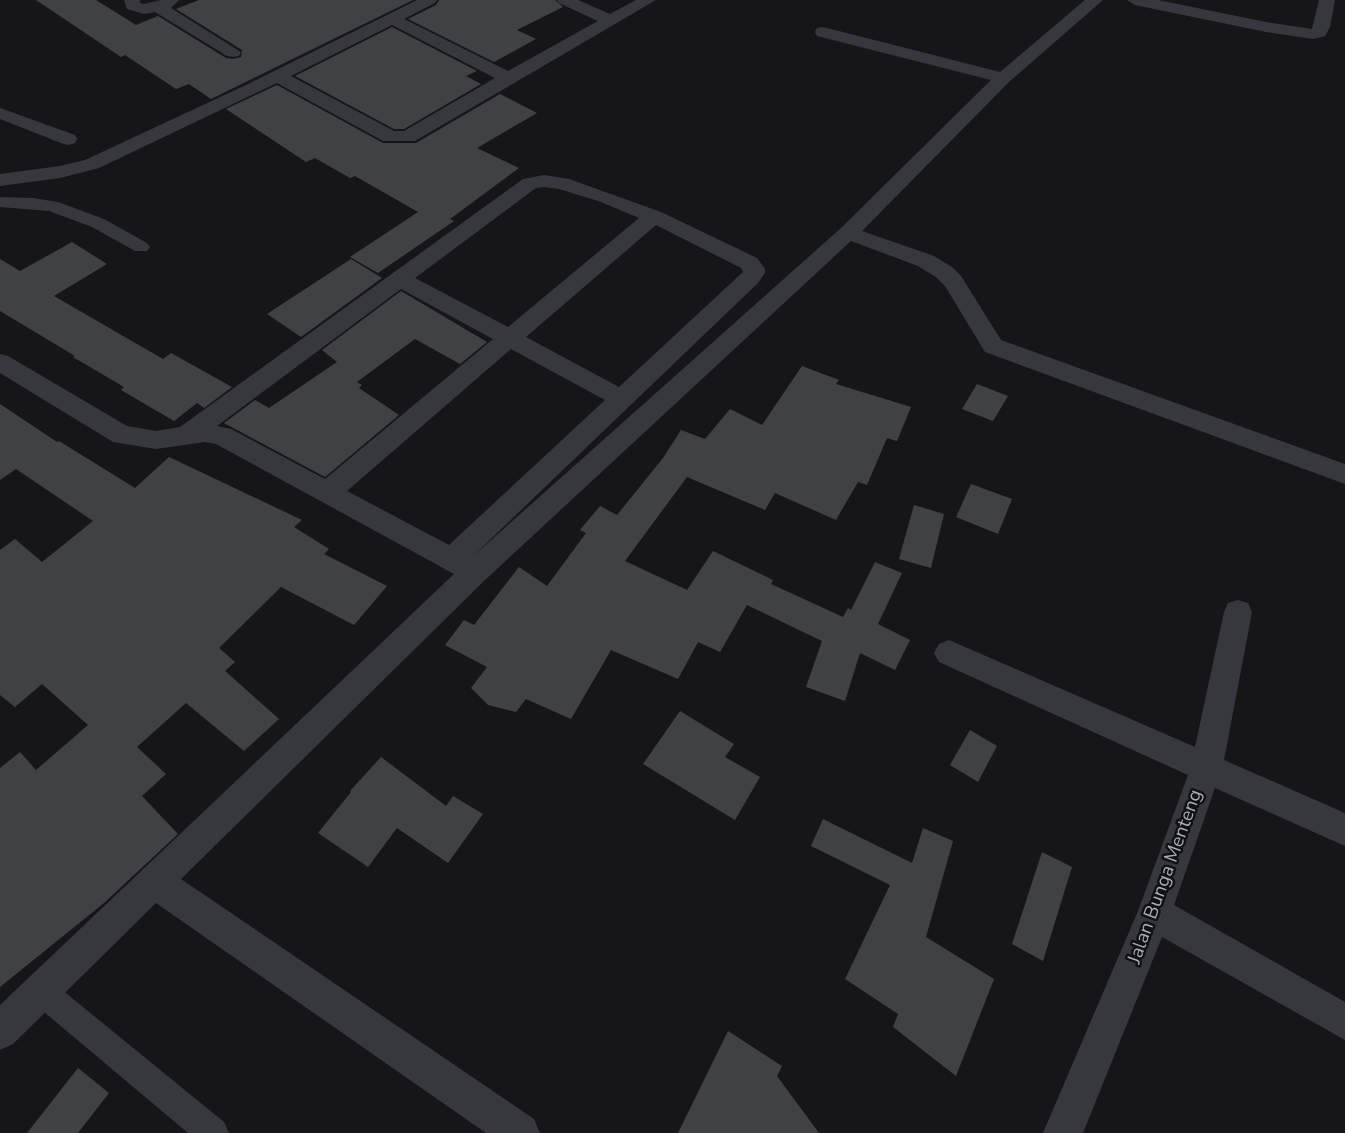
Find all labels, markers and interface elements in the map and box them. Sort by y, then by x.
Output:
street label: Jalan Bunga Menteng [1124,787,1208,967]

